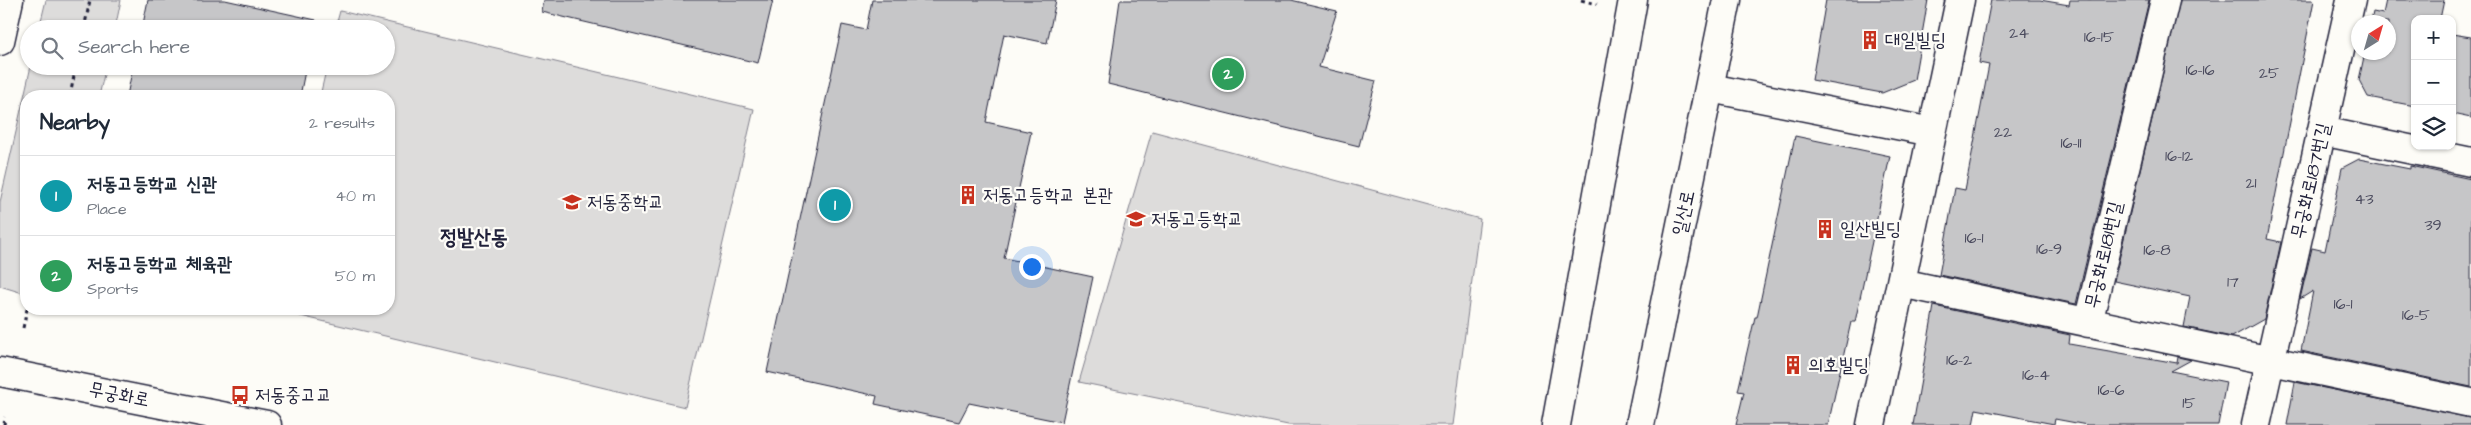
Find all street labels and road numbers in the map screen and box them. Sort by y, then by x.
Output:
street label: 무궁화로187번길 [2285,120,2337,242]
street label: 일산로 [1666,188,1702,238]
street label: 무궁화로181번길 [2079,199,2129,311]
street label: 무궁화로 [86,376,152,414]

